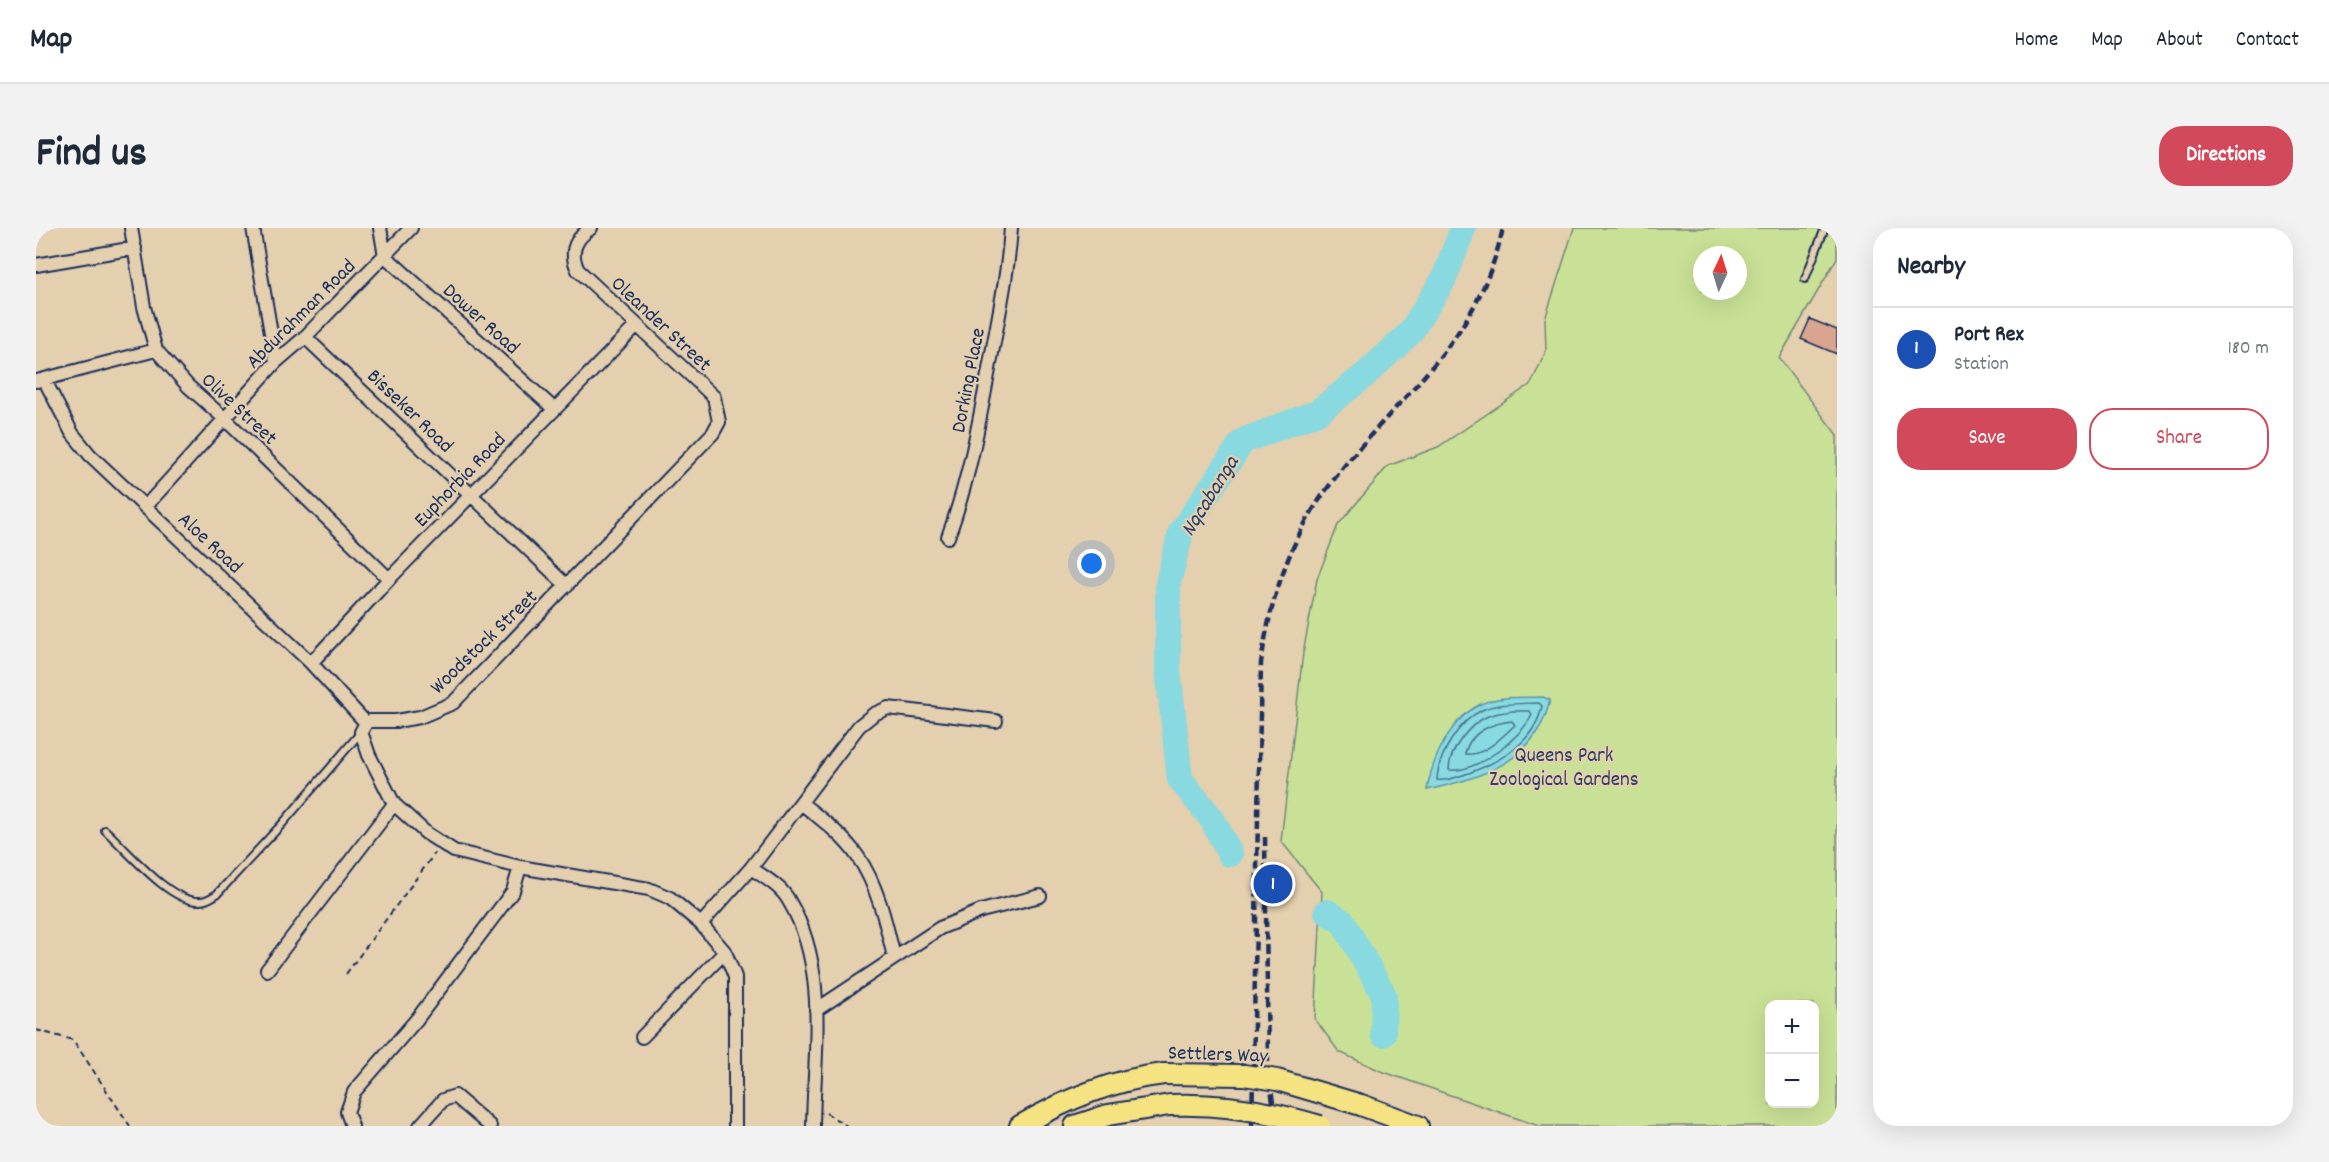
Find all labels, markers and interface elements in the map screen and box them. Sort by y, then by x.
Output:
text: Map [30,21,72,61]
text: Home [2014,26,2058,56]
text: Map [2091,26,2123,56]
text: About [2156,26,2203,56]
text: Contact [2236,26,2299,56]
text: Find us [36,126,147,186]
button: Directions [2159,126,2293,186]
north arrow [1693,246,1747,300]
text: Nearby [1897,249,1965,286]
street label: Abdurahman Road [240,253,364,377]
street label: Oleander Street [603,270,717,380]
street label: Dower Road [435,277,525,363]
text: Port Rex [1954,320,2024,351]
street label: Dorking Place [945,326,995,436]
text: 1 [1914,335,1919,363]
text: 180 m [2227,335,2269,363]
text: Station [1954,351,2009,379]
street label: Bisseker Road [359,363,459,461]
street label: Olive Street [193,367,283,454]
button: Save [1897,408,2077,470]
button: Share [2089,408,2269,470]
street label: Euphorbia Road [408,427,514,535]
water label: Nqcabanga [1174,449,1249,543]
street label: Aloe Road [170,506,248,582]
your location [1077,549,1106,578]
street label: Woodstock Street [425,584,546,702]
park label: Queens Park Zoological Gardens [1489,742,1639,796]
pin: 1 [1254,862,1292,906]
map controls [1765,1000,1819,1108]
button: + [1765,1000,1819,1054]
street label: Settlers Way [1167,1039,1269,1073]
button: − [1765,1054,1819,1108]

